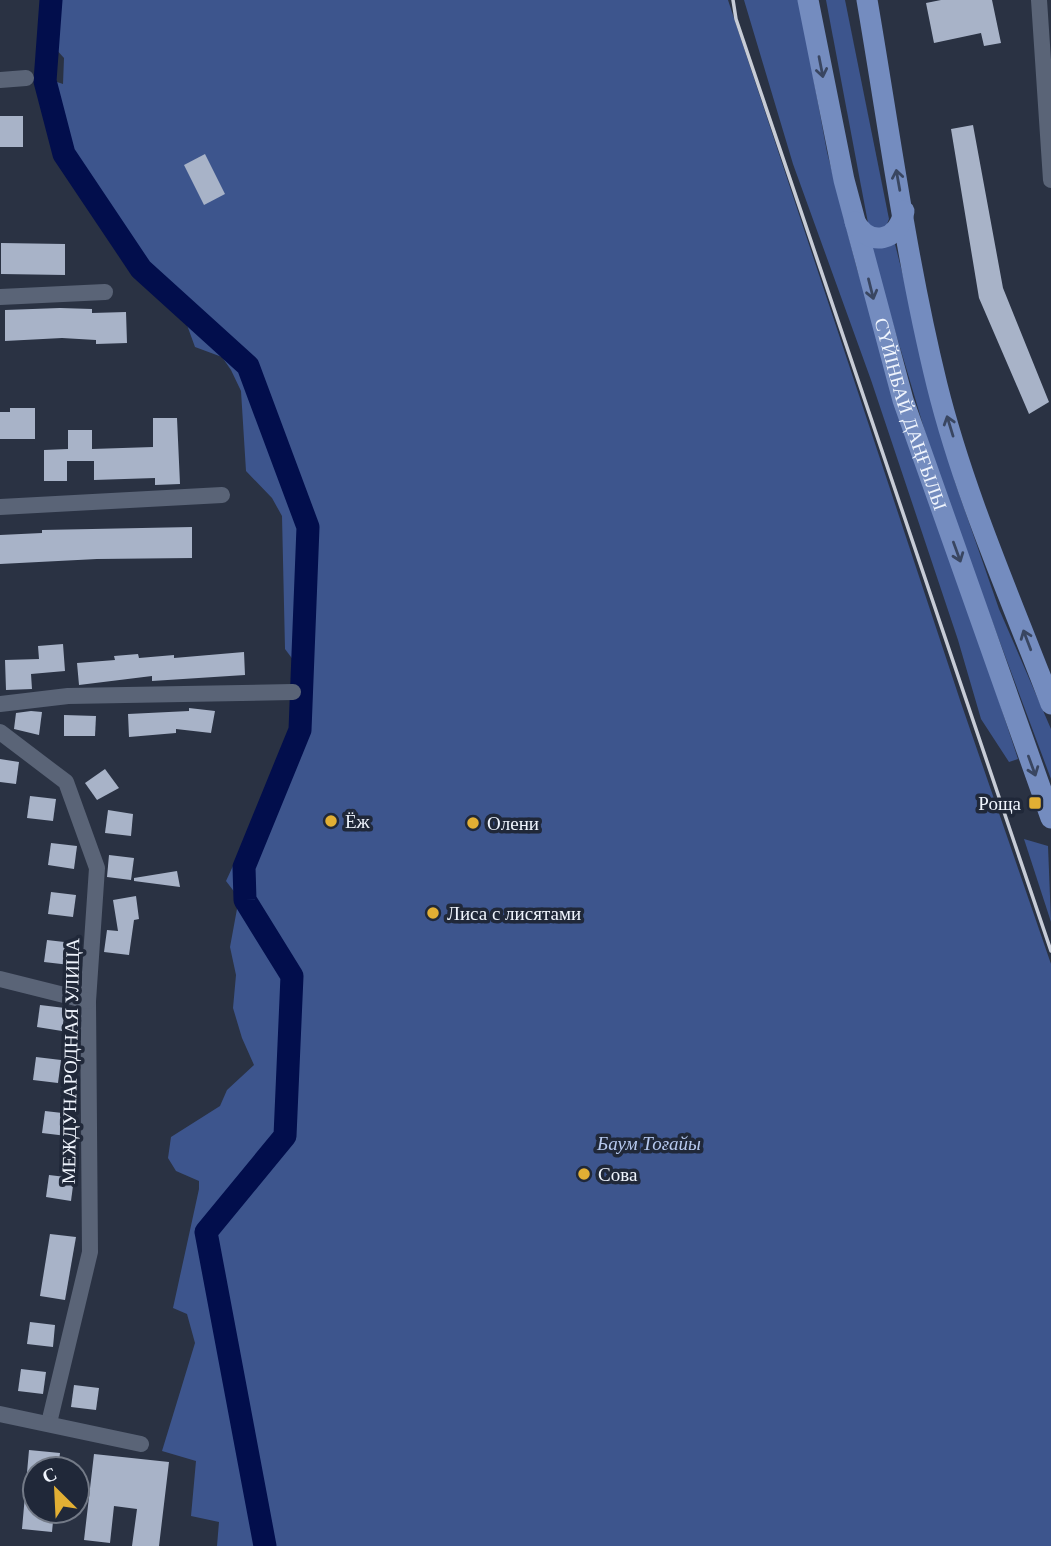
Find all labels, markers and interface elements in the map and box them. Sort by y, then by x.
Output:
one-way arrow [815,55,829,78]
one-way arrow [891,169,904,192]
one-way arrow [865,277,878,300]
street label: СҮЙІНБАЙ ДАҢҒЫЛЫ [870,316,951,513]
one-way arrow [942,415,955,437]
one-way arrow [952,540,964,562]
one-way arrow [1019,630,1032,651]
one-way arrow [1027,755,1040,777]
place label: Роща [978,793,1022,814]
marker: Роща [1027,795,1043,811]
place label: Ёж [345,811,371,832]
marker: Ёж [323,813,339,829]
place label: Олени [487,813,539,834]
marker: Олени [465,815,481,831]
place label: Лиса с лисятами [447,903,581,924]
marker: Лиса с лисятами [425,905,441,921]
street label: МЕЖДУНАРОДНАЯ УЛИЦА [58,937,83,1184]
park label: Баум Тоғайы [596,1133,701,1154]
place label: Сова [598,1164,638,1185]
marker: Сова [576,1166,592,1182]
north arrow [21,1455,91,1525]
text: С [39,1463,60,1487]

